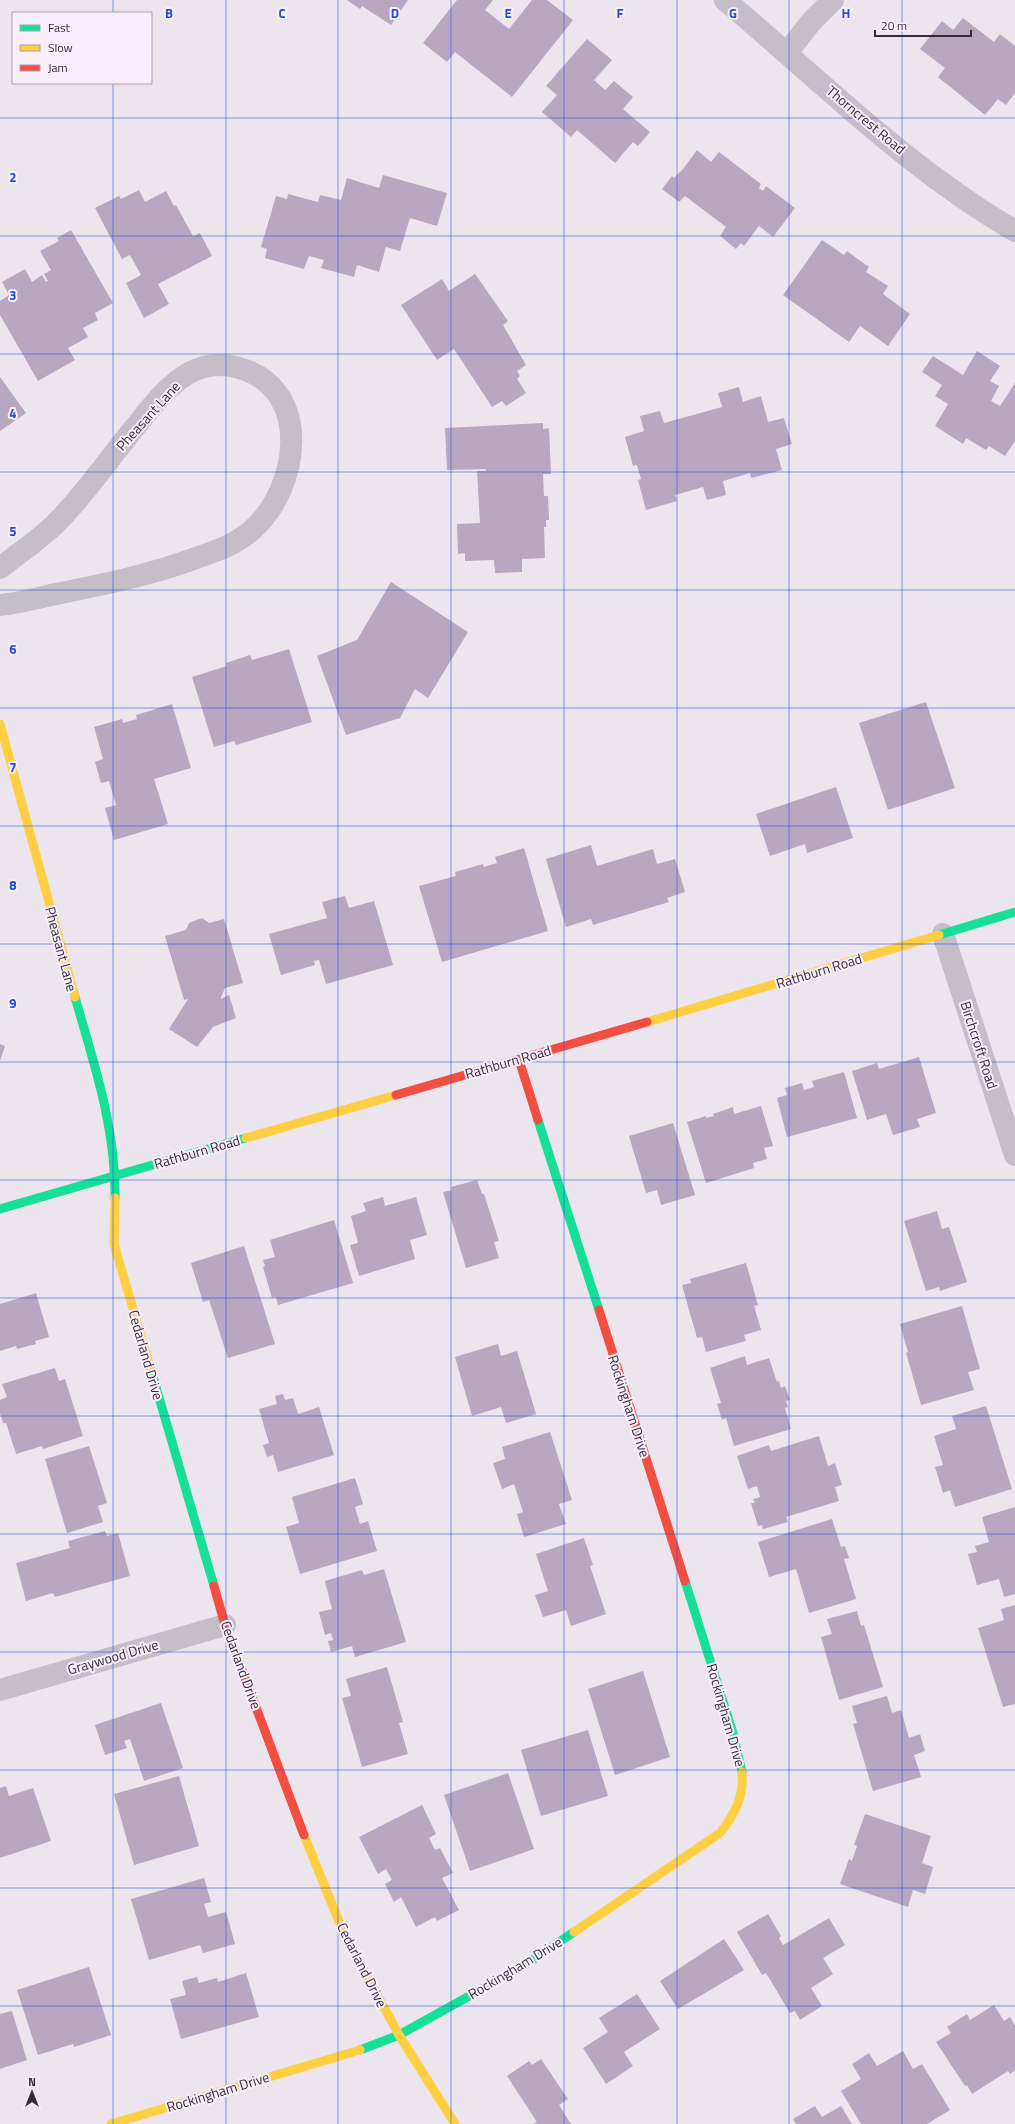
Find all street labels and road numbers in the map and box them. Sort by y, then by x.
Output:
street label: Thorncrest Road [822,80,910,159]
street label: Pheasant Lane [111,376,185,455]
street label: Pheasant Lane [40,904,83,994]
street label: Rathburn Road [773,948,864,994]
street label: Birchcroft Road [955,998,1004,1091]
street label: Rathburn Road [462,1039,553,1084]
street label: Rathburn Road [151,1129,242,1174]
street label: Cedarland Drive [124,1307,169,1402]
street label: Rockingham Drive [603,1352,656,1460]
street label: Cedarland Drive [216,1618,267,1712]
street label: Graywood Drive [65,1634,161,1680]
street label: Rockingham Drive [702,1661,751,1769]
street label: Cedarland Drive [332,1919,393,2011]
street label: Rockingham Drive [464,1931,566,2004]
street label: Rockingham Drive [164,2066,272,2117]

